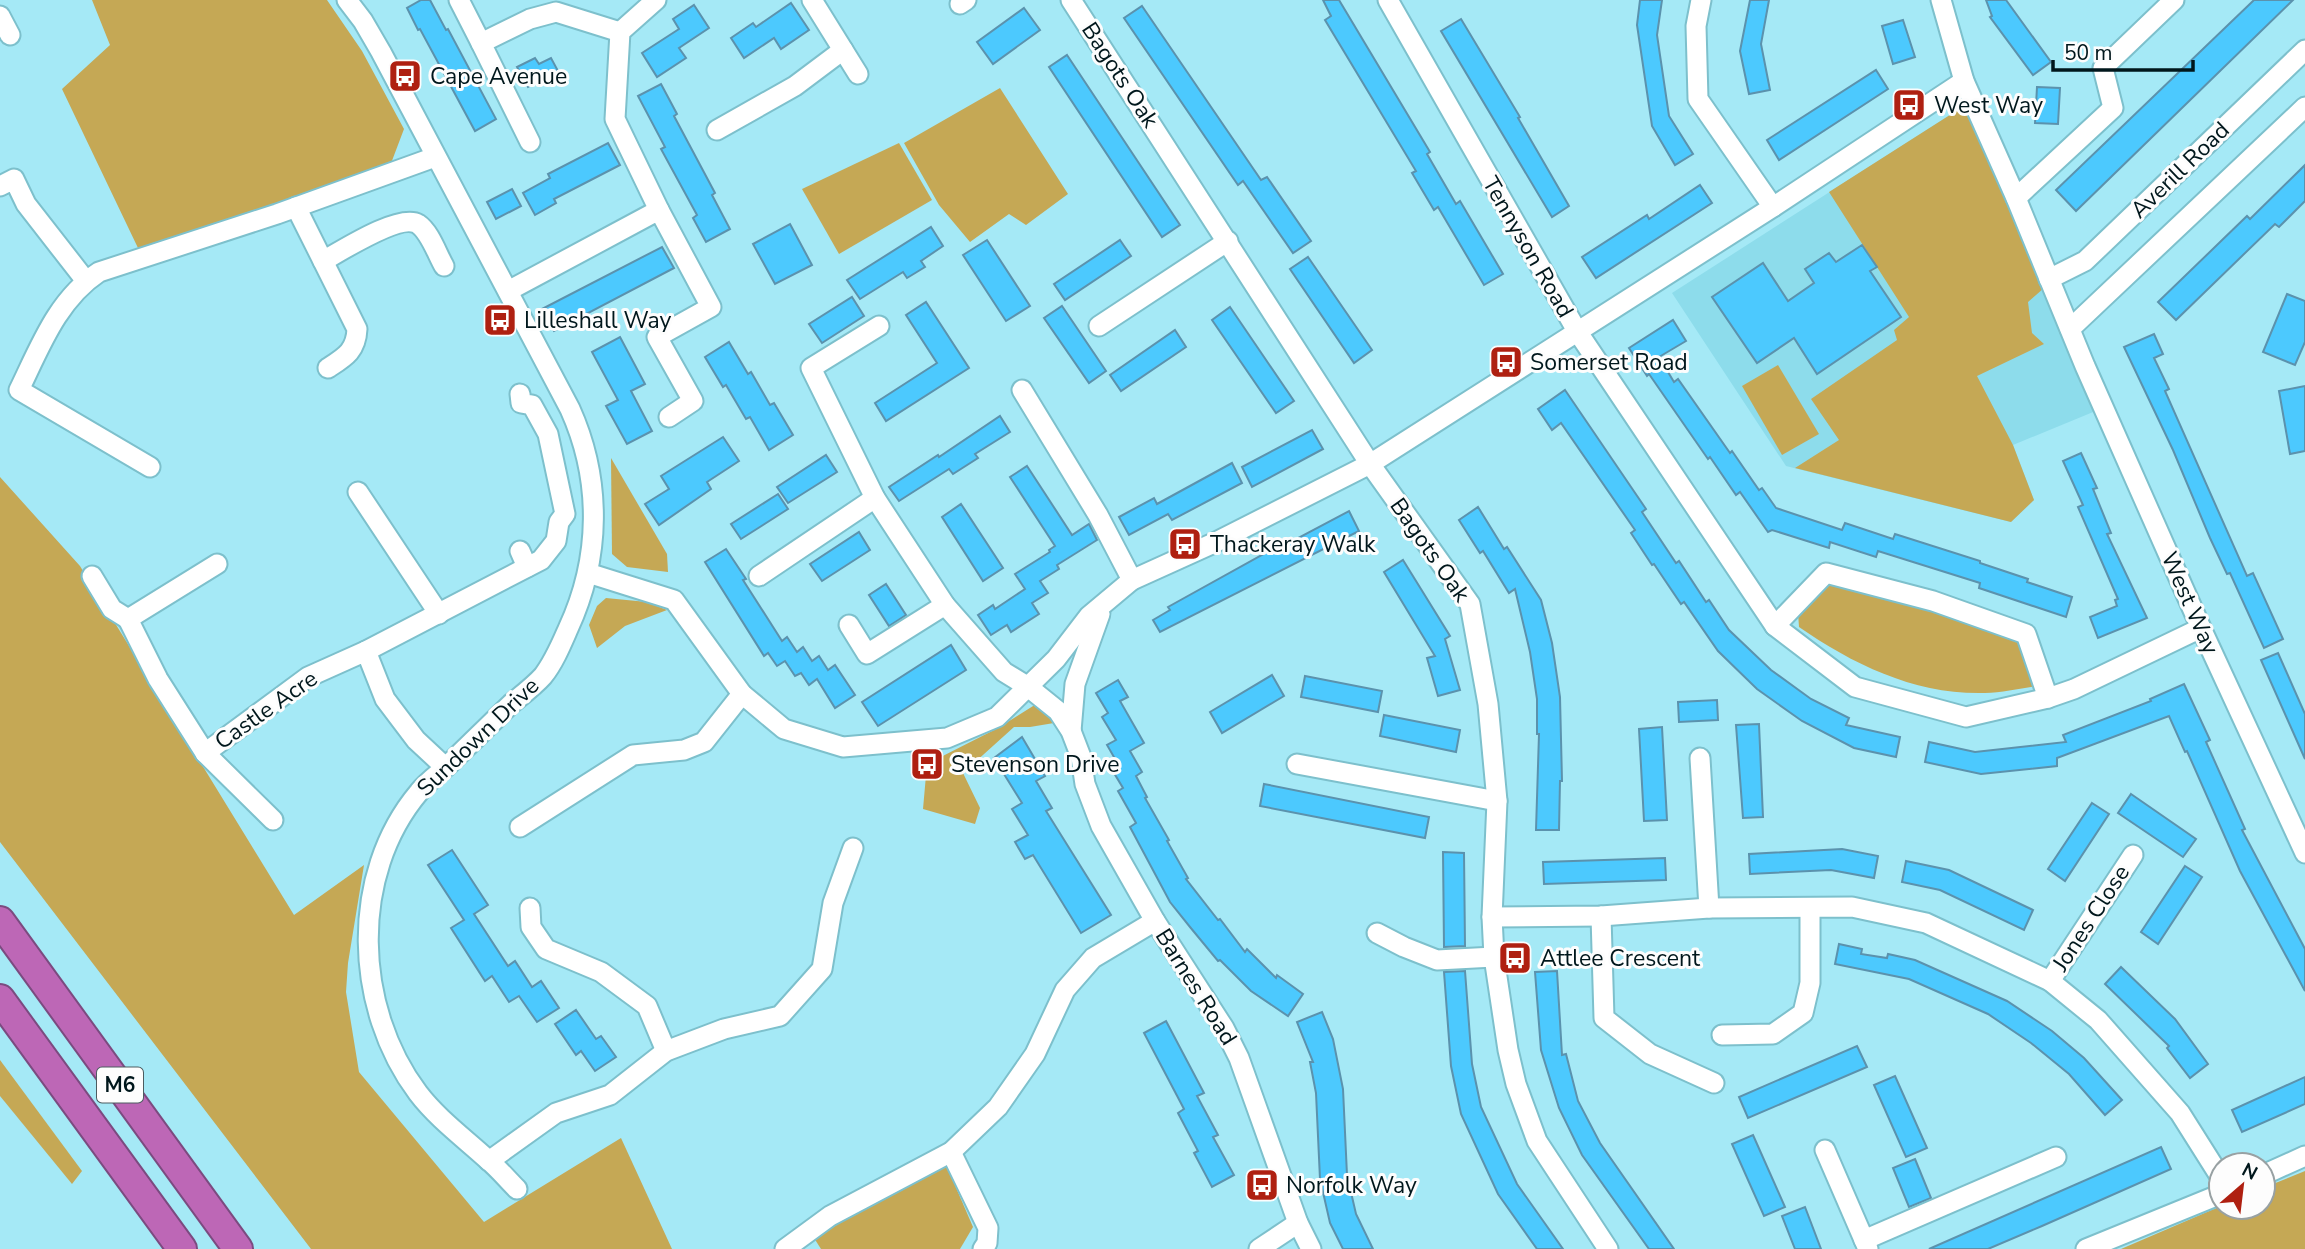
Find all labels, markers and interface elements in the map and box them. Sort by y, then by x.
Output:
street label: Bagots Oak [1074,16,1166,134]
scale bar [2053,28,2193,72]
text: 50 m [2064,39,2113,67]
bus stop icon: Cape Avenue [386,57,424,95]
place label: Cape Avenue [430,61,567,92]
bus stop icon: West Way [1890,86,1928,124]
place label: West Way [1934,90,2043,121]
street label: Averill Road [2124,115,2236,225]
street label: Tennyson Road [1475,171,1581,323]
bus stop icon: Lilleshall Way [481,301,519,339]
place label: Lilleshall Way [524,305,671,336]
bus stop icon: Somerset Road [1487,343,1525,381]
place label: Somerset Road [1530,347,1688,378]
street label: Bagots Oak [1383,492,1477,609]
bus stop icon: Thackeray Walk [1166,525,1204,563]
place label: Thackeray Walk [1210,529,1376,560]
street label: West Way [2154,547,2226,659]
street label: Castle Acre [208,663,324,757]
street label: Sundown Drive [410,671,546,803]
bus stop icon: Stevenson Drive [908,745,946,783]
place label: Stevenson Drive [951,749,1119,780]
street label: Jones Close [2045,859,2137,978]
street label: Barnes Road [1148,923,1244,1051]
bus stop icon: Attlee Crescent [1496,939,1534,977]
place label: Attlee Crescent [1540,943,1701,974]
road number: M6 [97,1068,143,1102]
north arrow [2207,1151,2277,1221]
text: N [2237,1157,2262,1187]
bus stop icon: Norfolk Way [1243,1166,1281,1204]
place label: Norfolk Way [1286,1170,1417,1201]

